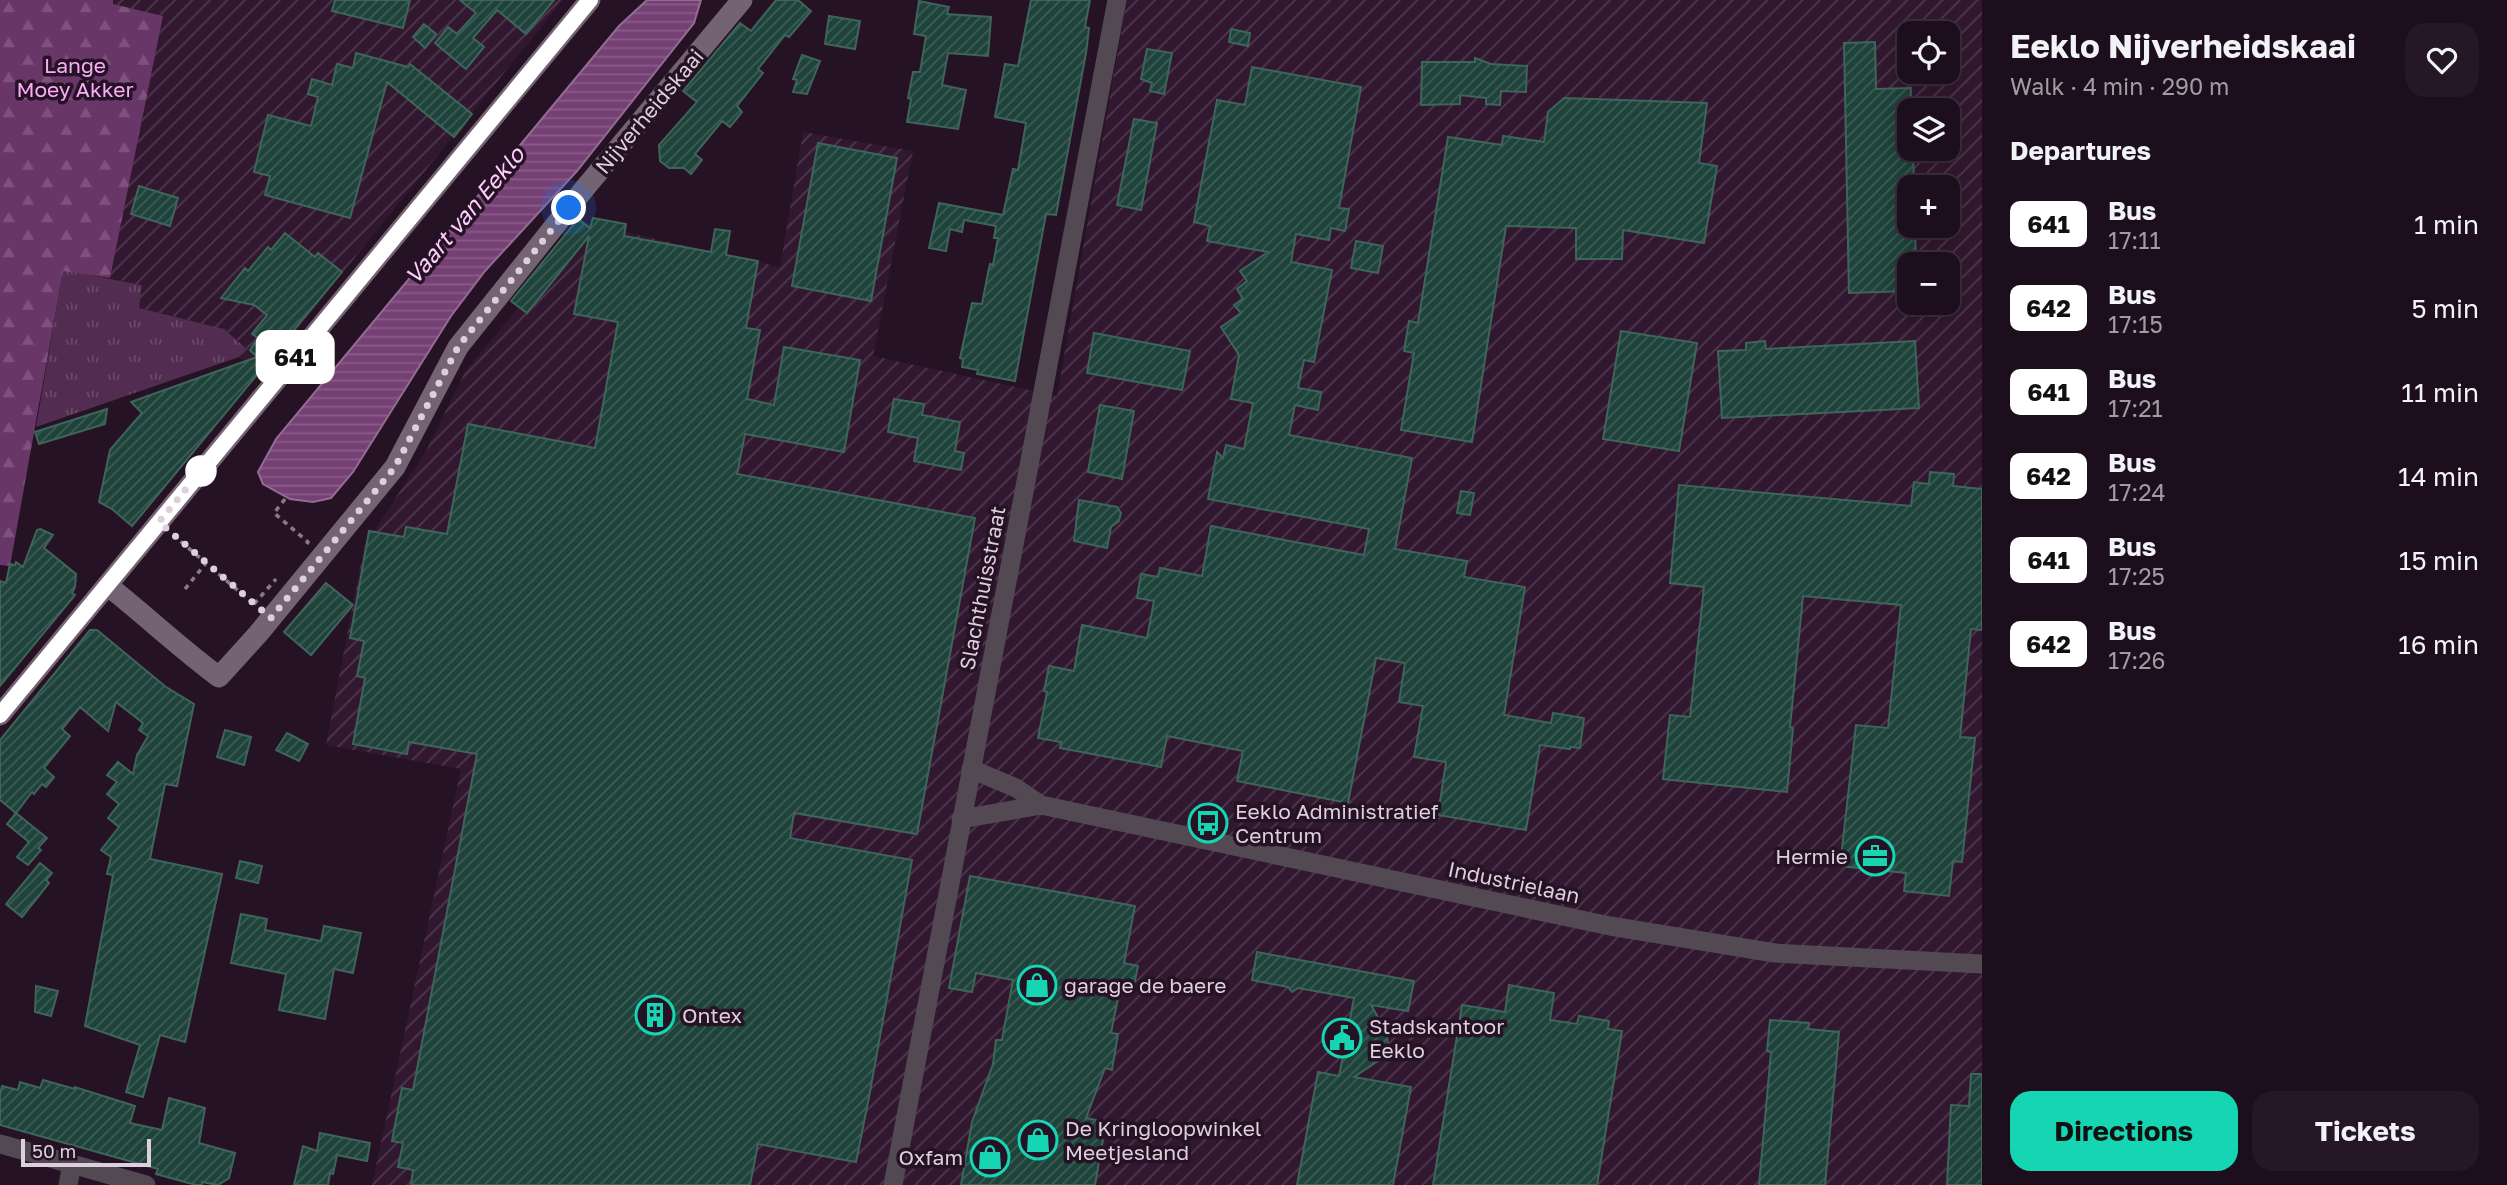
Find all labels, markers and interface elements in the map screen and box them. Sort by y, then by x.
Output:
map controls [1897,21,1960,315]
button: locate [1897,21,1960,84]
button: heart [2405,23,2479,97]
text: Eeklo Nijverheidskaai [2010,26,2356,65]
street label: Nijverheidskaai [589,43,709,179]
park label: Lange Moey Akker [16,52,134,102]
text: Walk · 4 min · 290 m [2010,72,2229,100]
button: layers [1897,98,1960,161]
text: Departures [2010,135,2151,166]
water label: Vaart van Eeklo [398,140,530,289]
button: + [1897,175,1960,238]
your location [551,190,586,225]
text: Bus [2108,195,2156,226]
text: 641 [2027,209,2070,238]
text: 1 min [2414,209,2479,240]
text: 17:11 [2108,226,2161,254]
button: − [1897,252,1960,315]
text: Bus [2108,279,2156,310]
text: 642 [2026,293,2071,322]
text: 5 min [2411,293,2479,324]
text: 17:15 [2108,310,2163,338]
line badge: 641 [255,334,335,380]
text: 641 [274,342,316,371]
text: Bus [2108,363,2156,394]
text: 641 [2027,377,2070,406]
text: 11 min [2401,377,2479,408]
text: 17:21 [2108,394,2163,422]
text: Bus [2108,447,2156,478]
unlabelled marker [186,456,216,486]
text: 642 [2026,461,2071,490]
text: 14 min [2398,461,2479,492]
text: 17:24 [2108,478,2166,506]
street label: Slachthuisstraat [953,504,1011,672]
text: Bus [2108,531,2156,562]
text: 641 [2027,545,2070,574]
text: 15 min [2399,545,2479,576]
text: 17:25 [2108,562,2165,590]
text: Bus [2108,615,2156,646]
text: 642 [2026,629,2071,658]
text: 16 min [2398,629,2479,660]
text: 17:26 [2108,646,2166,674]
place label: Eeklo Administratief Centrum [1235,798,1439,848]
bus stop icon: Eeklo Administratief Centrum [1187,802,1229,844]
office icon: Hermie [1854,835,1896,877]
place label: Hermie [1775,843,1848,869]
street label: Industrielaan [1446,855,1582,909]
shop icon: garage de baere [1016,964,1058,1006]
place label: garage de baere [1064,972,1226,998]
building icon: Ontex [634,994,676,1036]
place label: Ontex [682,1002,742,1028]
place label: Stadskantoor Eeklo [1369,1013,1504,1063]
public building icon: Stadskantoor Eeklo [1321,1017,1363,1059]
button: Directions [2010,1091,2238,1171]
button: Tickets [2252,1091,2479,1171]
place label: De Kringloopwinkel Meetjesland [1065,1115,1262,1165]
shop icon: De Kringloopwinkel Meetjesland [1017,1119,1059,1161]
scale bar [21,1136,150,1168]
shop icon: Oxfam [969,1136,1011,1178]
text: 50 m [32,1139,76,1162]
place label: Oxfam [898,1144,963,1170]

